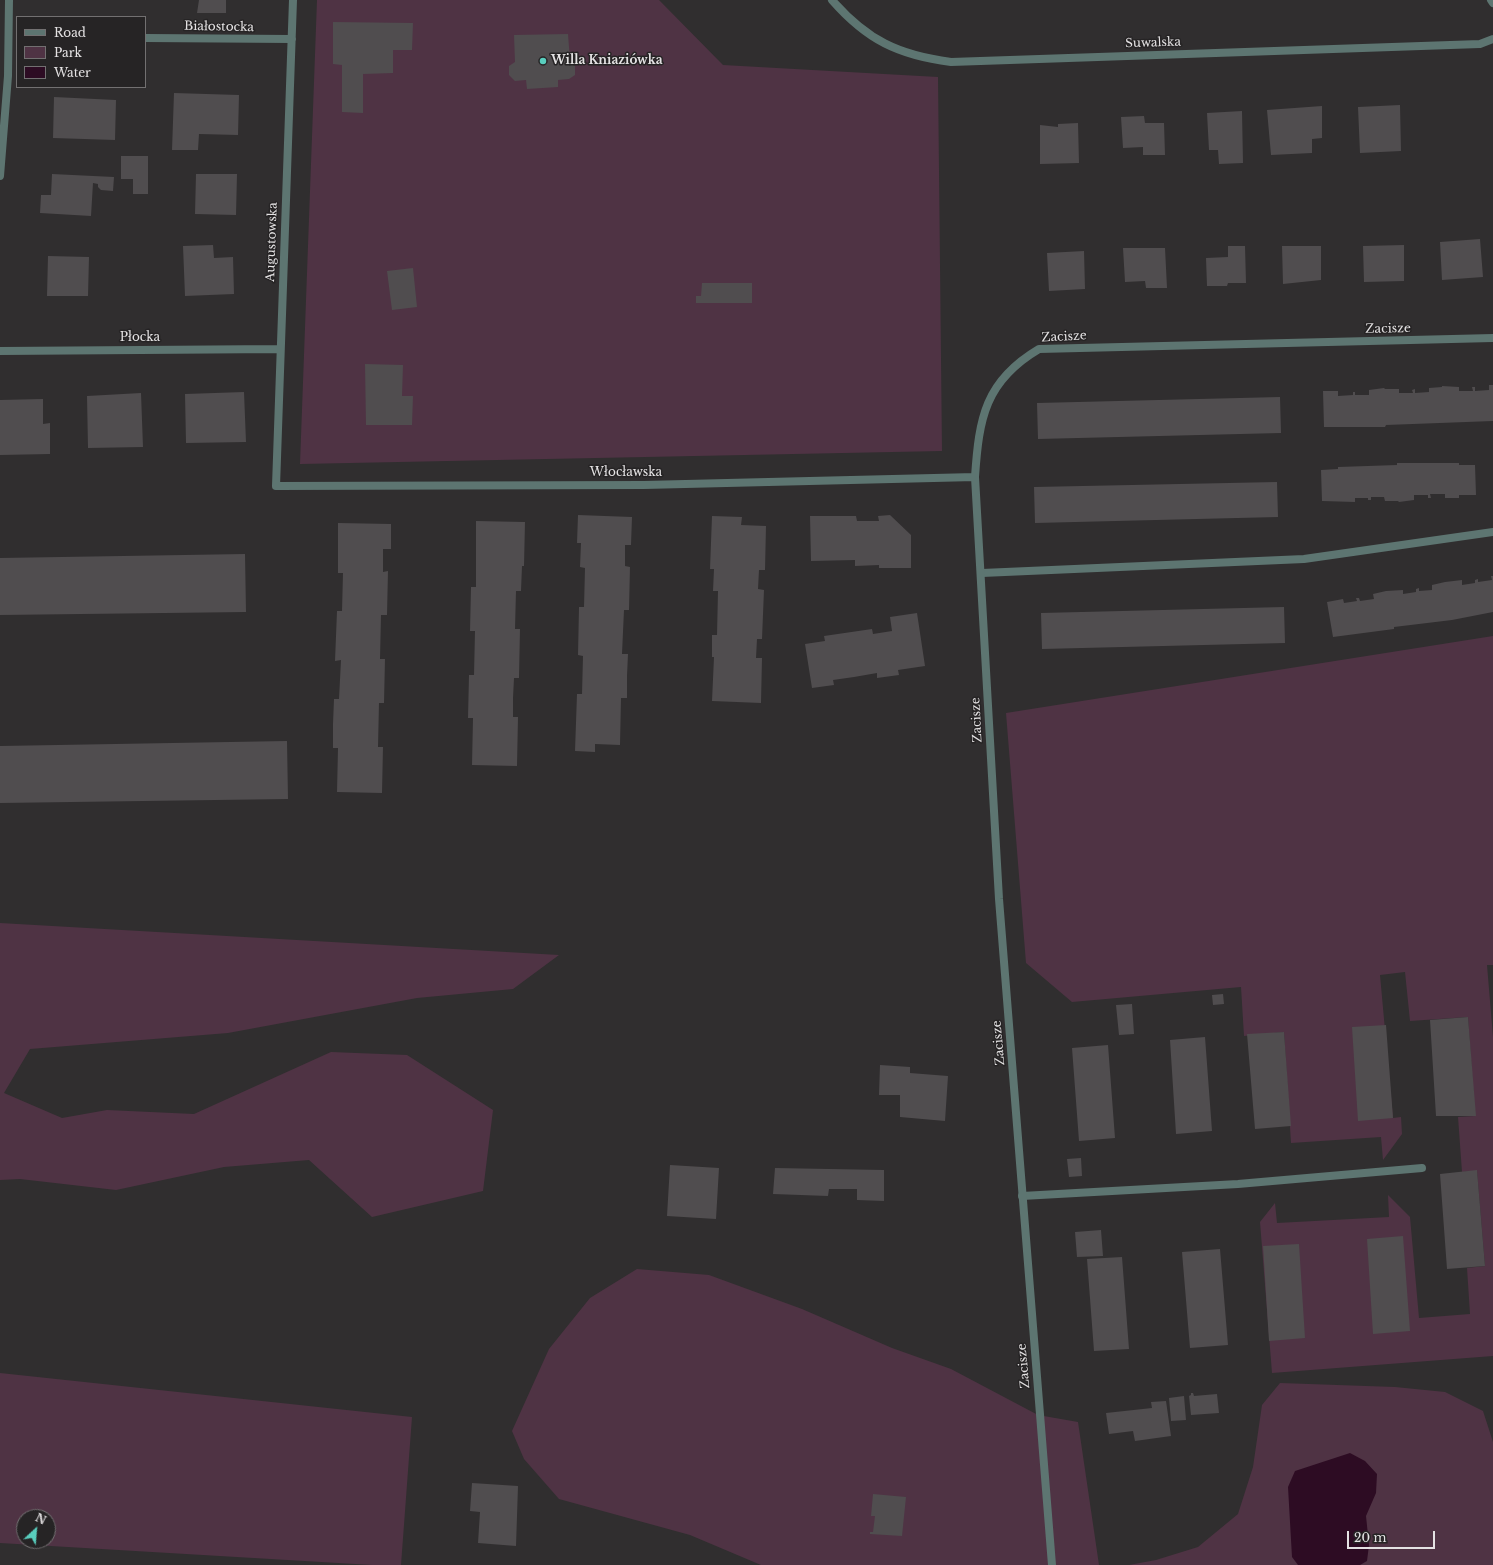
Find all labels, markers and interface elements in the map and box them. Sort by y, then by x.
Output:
legend [16,16,146,88]
street label: Białostocka [184,19,254,35]
text: Road [54,25,86,40]
street label: Suwalska [1125,35,1181,51]
text: Park [54,45,82,60]
place label: Willa Kniaziówka [551,54,663,68]
marker: Willa Kniaziówka [538,56,548,66]
text: Water [54,65,91,80]
street label: Augustowska [263,202,281,282]
street label: Zacisze [1365,321,1411,337]
street label: Zacisze [1041,329,1087,345]
street label: Płocka [120,331,160,345]
street label: Włocławska [590,466,662,480]
street label: Zacisze [969,697,985,743]
street label: Zacisze [990,1020,1008,1066]
street label: Zacisze [1015,1343,1033,1389]
north arrow [16,1509,56,1549]
text: N [33,1511,49,1528]
scale bar [1349,1523,1437,1549]
text: 20 m [1354,1530,1386,1545]

